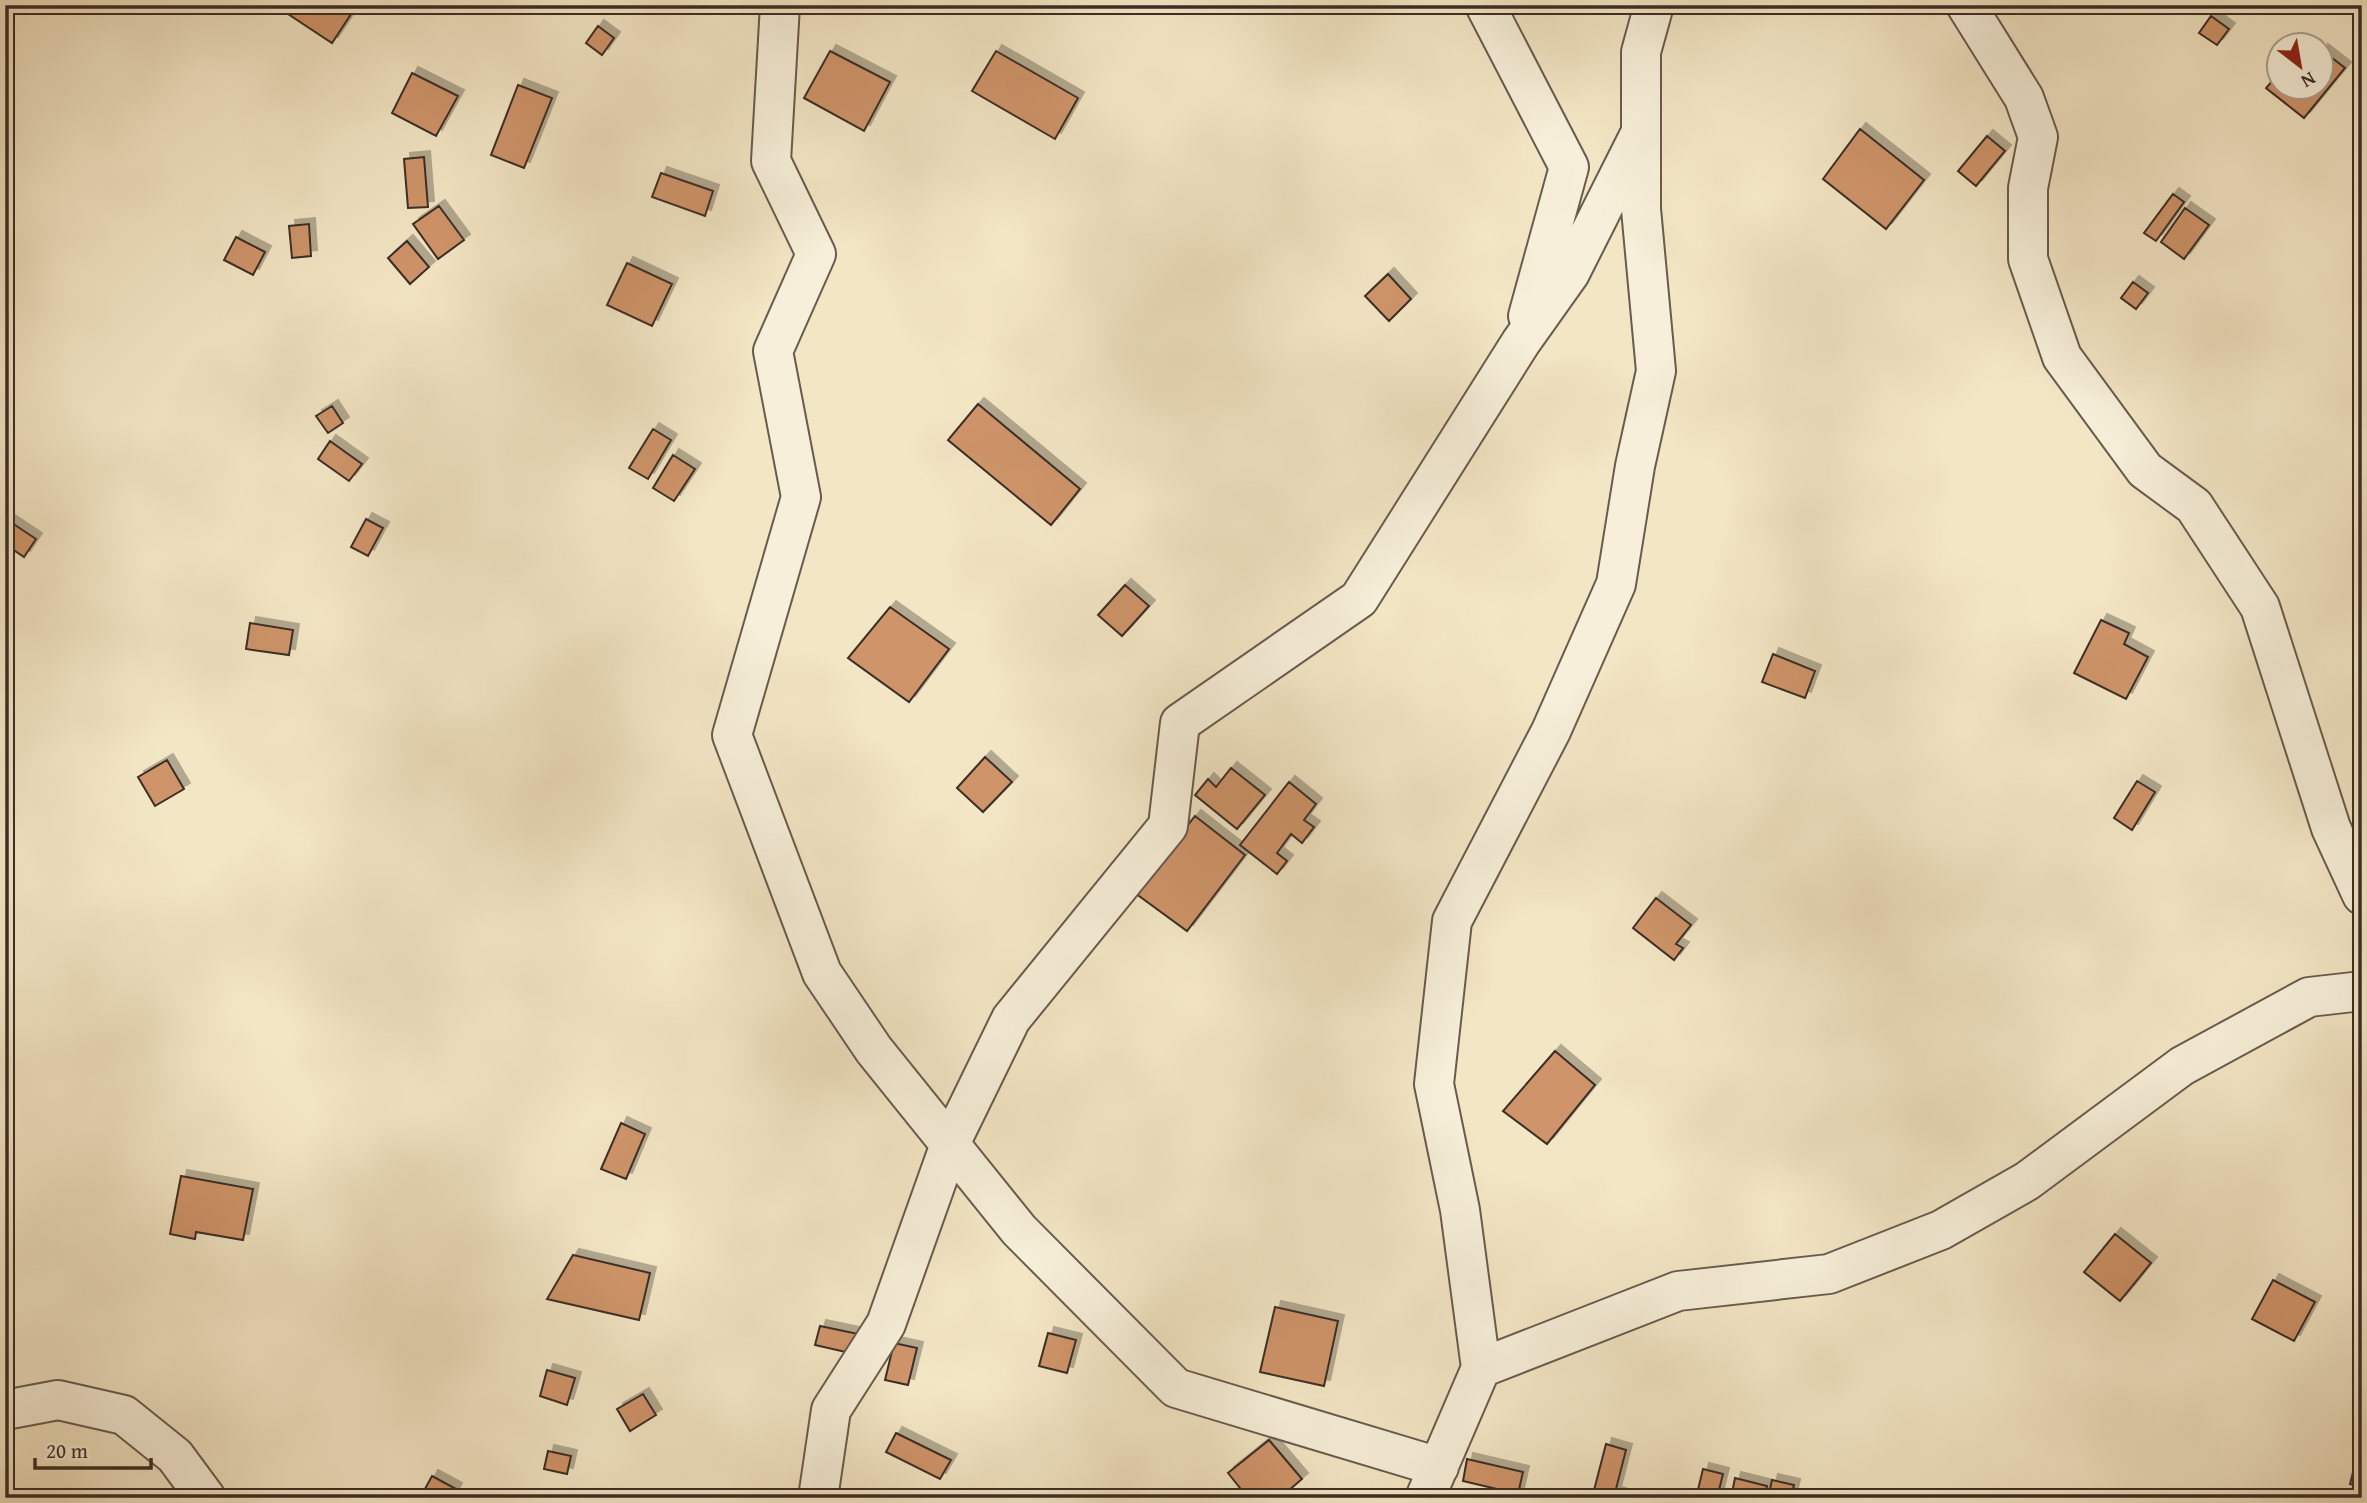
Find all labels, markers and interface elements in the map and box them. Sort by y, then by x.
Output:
north arrow [2266,32,2336,102]
text: N [2296,65,2321,96]
scale bar [35,1426,150,1470]
text: 20 m [46,1435,88,1466]

